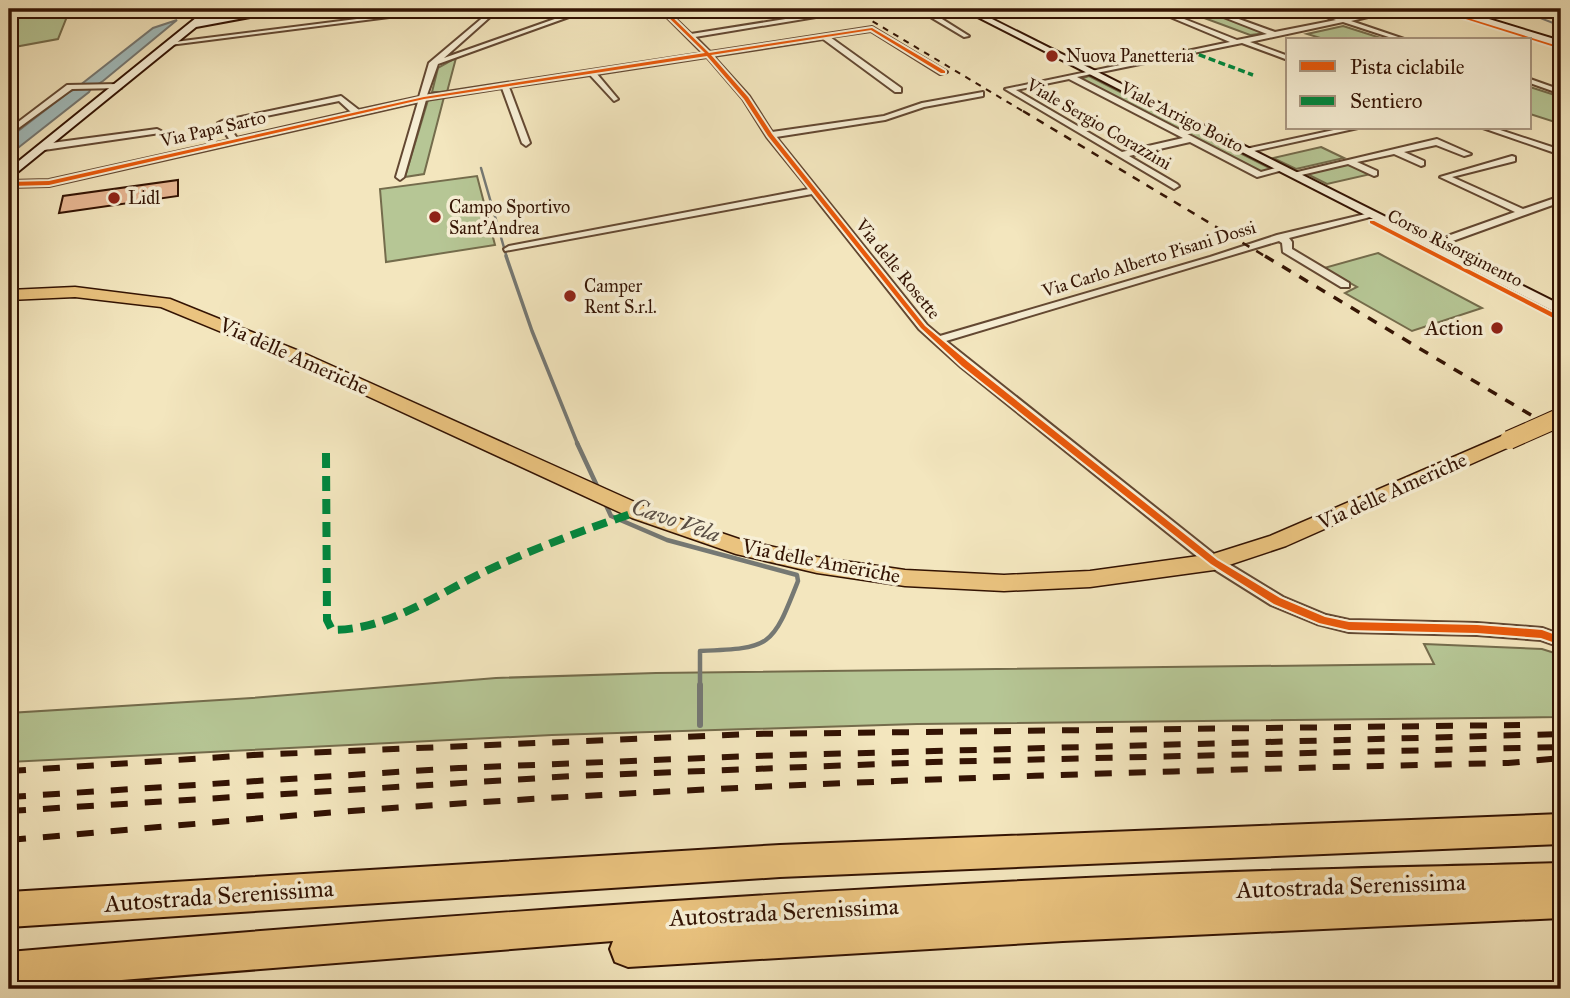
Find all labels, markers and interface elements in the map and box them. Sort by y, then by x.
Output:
legend [1286,38,1532,130]
place label: Nuova Panetteria [1066,45,1194,67]
marker: Nuova Panetteria [1044,48,1060,64]
text: Pista ciclabile [1350,54,1465,80]
street label: Viale Sergio Corazzini [1021,73,1176,175]
street label: Viale Arrigo Boito [1116,76,1247,158]
text: Sentiero [1350,88,1423,114]
street label: Via Papa Sarto [157,106,268,152]
place label: Lidl [128,187,160,209]
marker: Lidl [106,190,122,206]
place label: Campo Sportivo Sant'Andrea [449,196,570,239]
street label: Corso Risorgimento [1383,204,1526,293]
marker: Campo Sportivo Sant'Andrea [427,209,443,225]
street label: Via delle Rosette [850,214,945,324]
street label: Via Carlo Alberto Pisani Dossi [1039,216,1259,302]
place label: Camper Rent S.r.l. [584,275,657,318]
marker: Camper Rent S.r.l. [562,288,578,304]
street label: Via delle Americhe [214,311,373,401]
place label: Action [1424,315,1483,341]
marker: Action [1489,320,1505,336]
street label: Via delle Americhe [1312,446,1471,536]
water label: Cavo Vela [628,492,724,548]
street label: Via delle Americhe [739,533,903,589]
street label: Autostrada Serenissima [1235,867,1467,905]
street label: Autostrada Serenissima [102,873,336,919]
street label: Autostrada Serenissima [667,891,900,933]

